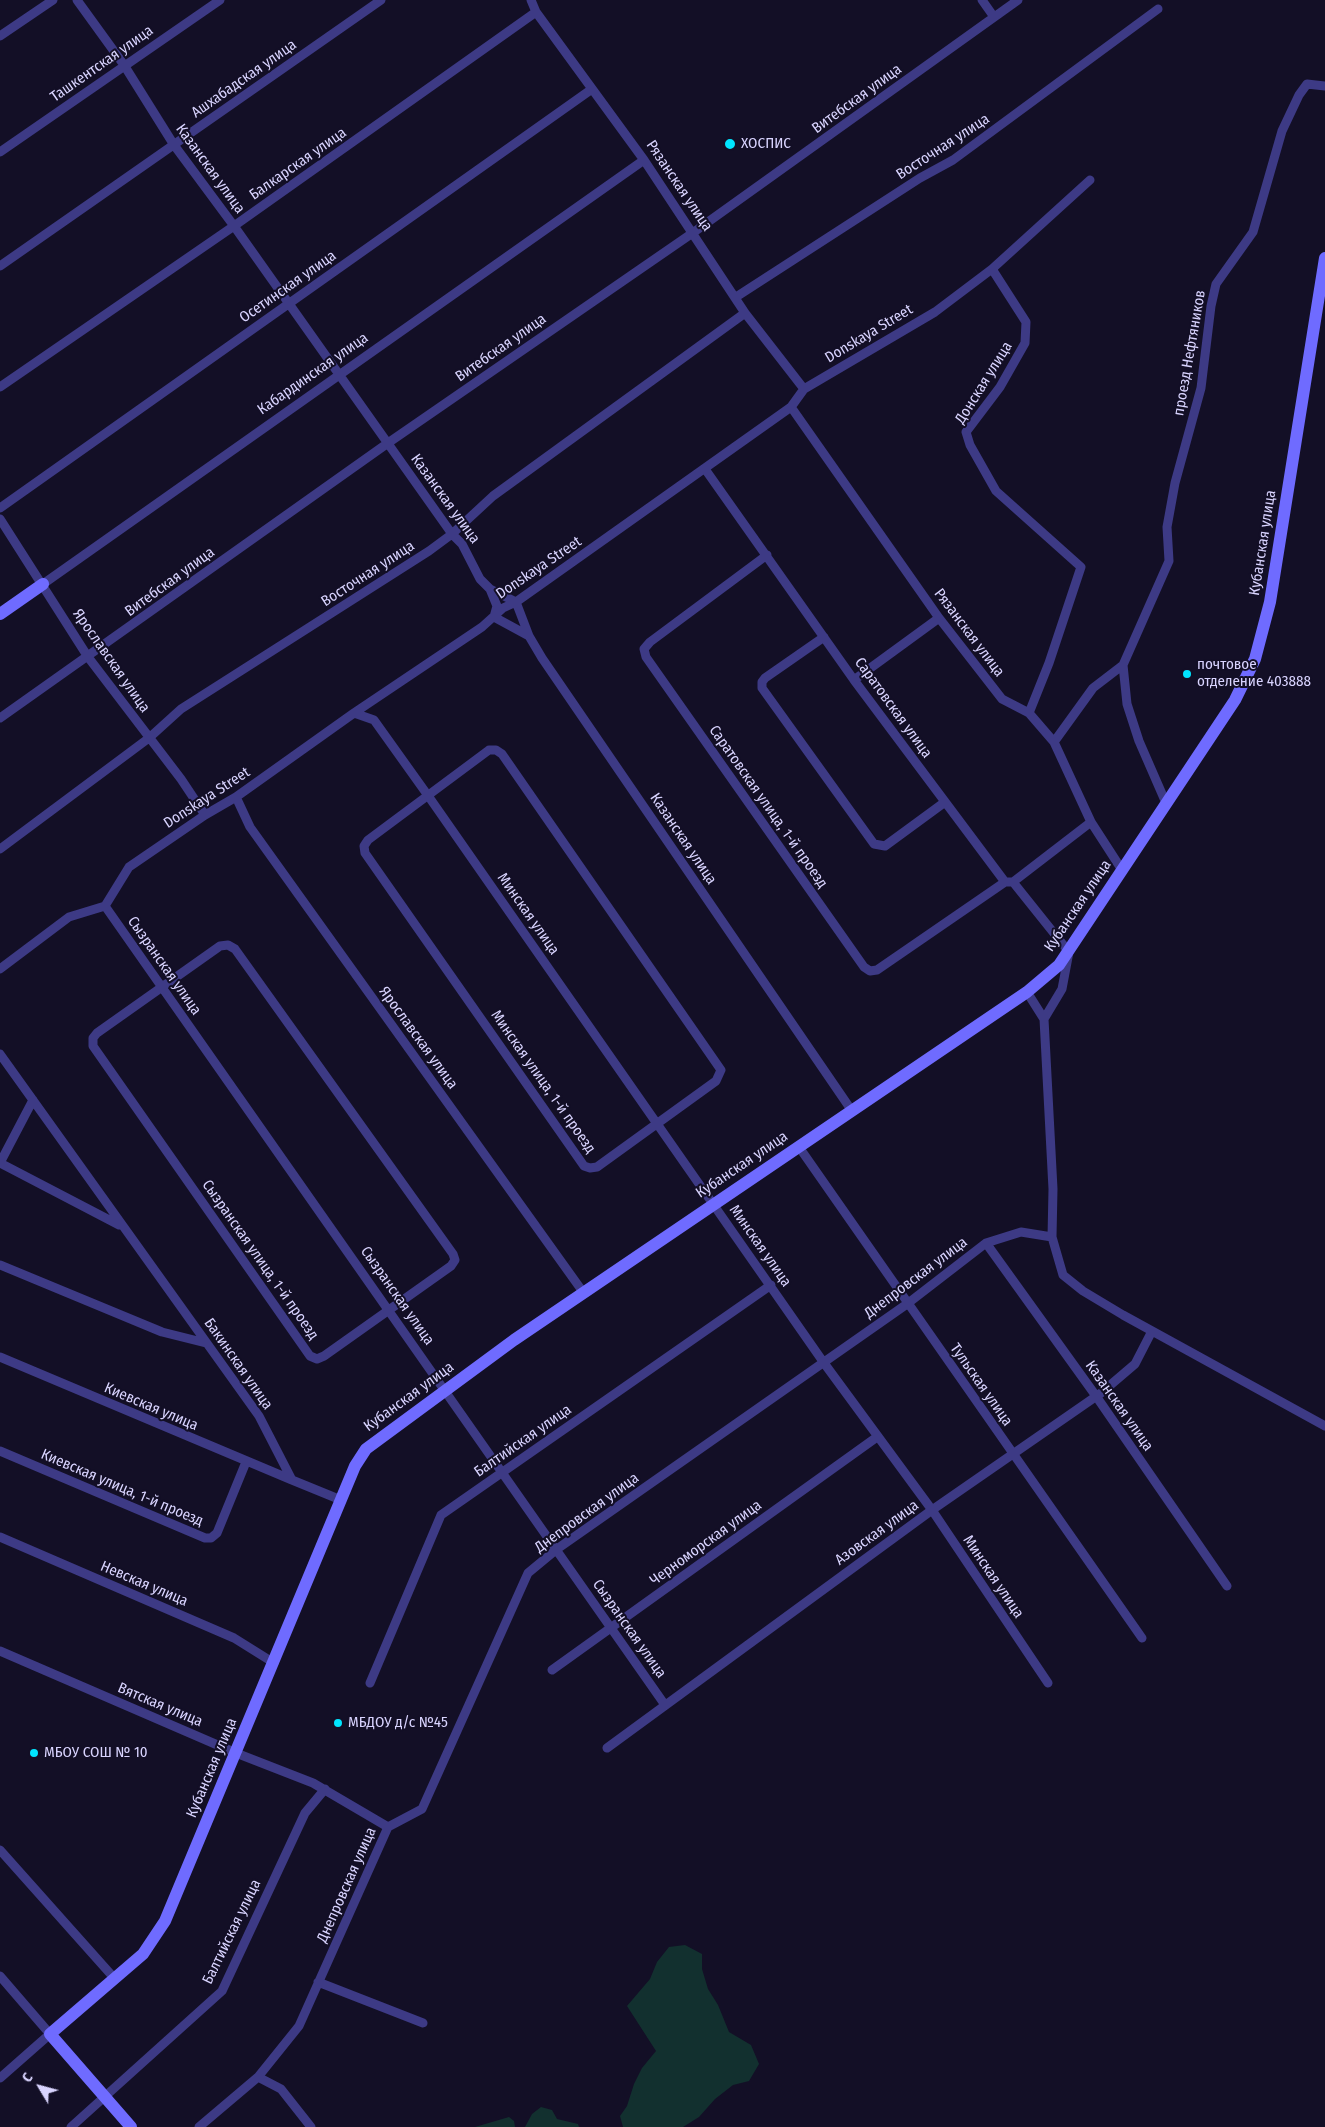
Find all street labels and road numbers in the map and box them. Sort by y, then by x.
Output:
street label: Ташкентская улица [47,22,157,106]
street label: Ашхабадская улица [188,36,300,122]
street label: Витебская улица [809,60,905,138]
street label: Восточная улица [893,110,993,184]
street label: Казанская улица [171,121,249,217]
street label: Балкарская улица [246,124,350,204]
street label: Рязанская улица [642,137,716,235]
street label: Осетинская улица [236,247,340,327]
street label: проезд Нефтяников [1170,289,1210,417]
street label: Donskaya Street [822,301,916,367]
street label: Витебская улица [452,310,550,386]
street label: Кабардинская улица [254,329,372,419]
street label: Донская улица [952,339,1016,427]
street label: Казанская улица [406,451,484,547]
street label: Кубанская улица [1246,489,1280,597]
street label: Donskaya Street [493,533,585,603]
street label: Восточная улица [318,537,418,611]
street label: Витебская улица [122,543,218,621]
street label: Рязанская улица [930,585,1008,681]
street label: Ярославская улица [69,606,153,716]
street label: Саратовская улица [850,654,936,762]
street label: Саратовская улица, 1-й проезд [705,722,831,892]
street label: Donskaya Street [161,763,253,833]
street label: Казанская улица [646,790,720,888]
street label: Кубанская улица [1041,857,1115,955]
street label: Минская улица [493,870,563,958]
street label: Сызранская улица [123,913,205,1019]
street label: Ярославская улица [375,983,461,1093]
street label: Минская улица, 1-й проезд [487,1007,599,1157]
street label: Кубанская улица [693,1128,791,1202]
street label: Сызранская улица, 1-й проезд [198,1177,322,1343]
street label: Минская улица [725,1202,795,1290]
street label: Днепровская улица [861,1233,971,1323]
street label: Сызранская улица [356,1243,438,1349]
street label: Бакинская улица [200,1315,276,1413]
street label: Тульская улица [946,1340,1016,1430]
street label: Казанская улица [1081,1357,1157,1455]
street label: Кубанская улица [361,1358,457,1436]
street label: Киевская улица [101,1379,201,1435]
street label: Балтийская улица [471,1401,575,1481]
street label: Киевская улица, 1-й проезд [38,1446,206,1530]
street label: Днепровская улица [531,1469,643,1557]
street label: Черноморская улица [647,1496,765,1590]
street label: Азовская улица [832,1497,922,1569]
street label: Минская улица [959,1532,1027,1622]
street label: Невская улица [98,1558,190,1610]
street label: Сызранская улица [588,1576,670,1682]
street label: Вятская улица [115,1679,205,1731]
street label: Кубанская улица [183,1715,241,1821]
street label: Днепровская улица [314,1825,380,1945]
street label: Балтийская улица [199,1877,265,1987]

